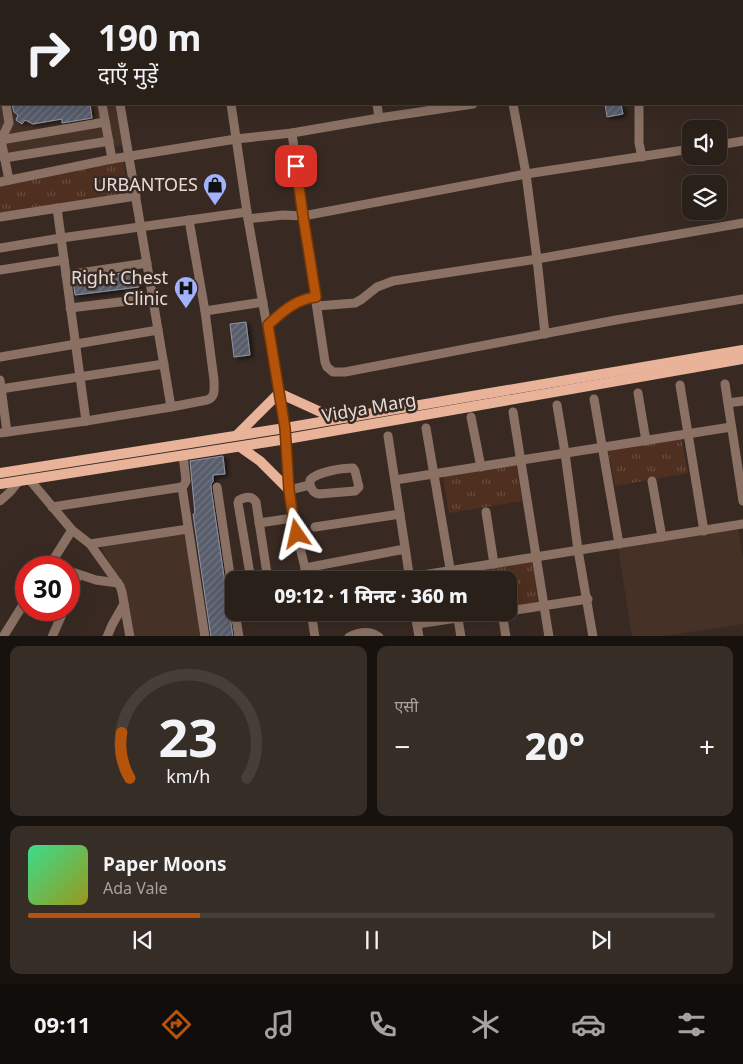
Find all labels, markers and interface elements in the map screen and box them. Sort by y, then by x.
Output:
text: 190 m [98,14,201,61]
icon: right [15,20,80,85]
text: दाएँ मुड़ें [98,59,158,89]
map controls [682,120,727,220]
button: sound [682,120,727,165]
pin [275,145,317,187]
icon: arrive [282,152,310,180]
place label: URBANTOES [93,172,198,196]
shop icon: URBANTOES [202,172,228,206]
button: layers [682,175,727,220]
place label: Right Chest Clinic [71,265,169,310]
hospital icon: Right Chest Clinic [173,275,199,309]
street label: Vidya Marg [320,387,418,427]
position arrow [270,507,322,559]
speed limit sign: 30 [15,556,80,621]
text: 09:12 · 1 मिनट · 360 m [274,583,468,609]
text: एसी [395,695,418,717]
text: 23 [159,701,218,772]
text: 20° [525,719,585,771]
text: − [395,727,411,765]
text: + [699,727,715,765]
text: km/h [166,764,210,788]
text: Paper Moons [103,851,227,877]
text: Ada Vale [103,877,168,899]
icon: previous [129,926,157,954]
icon: pause [358,926,386,954]
icon: next [587,926,615,954]
icon: directions [159,1007,194,1042]
icon: music [262,1007,297,1042]
icon: phone [365,1007,400,1042]
icon: climate [468,1007,503,1042]
icon: car [571,1007,606,1042]
icon: filters [674,1007,709,1042]
text: 09:11 [34,1009,91,1039]

